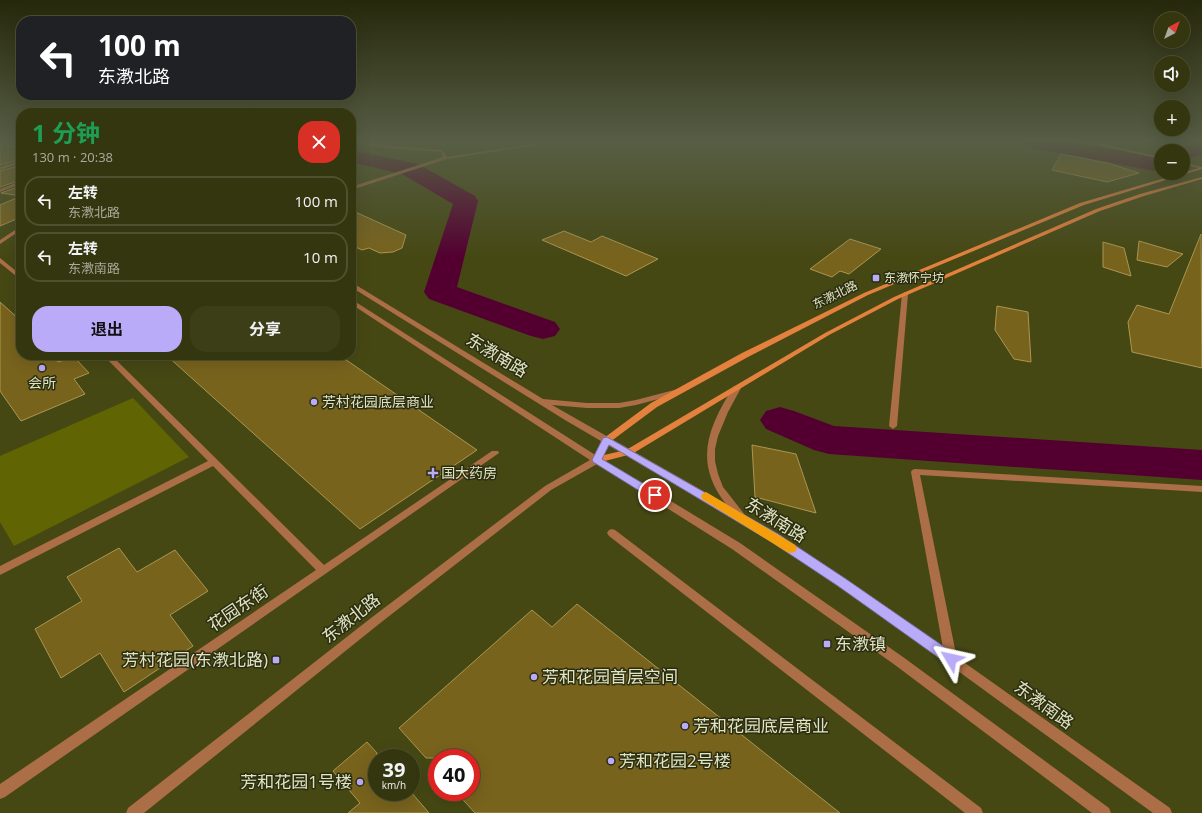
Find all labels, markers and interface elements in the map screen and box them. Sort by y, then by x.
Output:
north arrow [1154,12,1190,48]
map controls [1154,12,1190,180]
text: 100 m [98,26,181,64]
icon: left [32,32,84,84]
button: sound [1154,56,1190,92]
text: 东漖北路 [98,64,170,88]
button: + [1154,100,1190,136]
text: 1 分钟 [32,116,100,149]
button: close [298,121,340,163]
button: − [1154,144,1190,180]
text: 130 m · 20:38 [32,148,113,166]
text: 左转 [68,182,98,202]
icon: left [34,190,56,212]
text: 100 m [294,191,338,211]
text: 东漖北路 [68,203,120,221]
text: 左转 [68,238,98,258]
icon: left [34,246,56,268]
text: 10 m [303,247,338,267]
text: 东漖南路 [68,259,120,277]
place label: 东漖怀宁坊 [884,269,944,286]
marker: 东漖怀宁坊 [871,273,881,283]
street label: 东漖北路 [809,276,860,313]
button: 退出 [32,306,182,352]
button: 分享 [190,306,340,352]
street label: 东漖南路 [462,327,532,382]
marker: 会所 [37,363,47,373]
place label: 会所 [28,373,56,392]
place label: 芳村花园底层商业 [322,392,434,411]
marker: 芳村花园底层商业 [309,397,319,407]
place label: 国大药房 [441,463,497,482]
marker: 国大药房 [428,468,438,478]
pin [638,478,672,512]
icon: arrive [644,484,666,506]
street label: 东漖南路 [741,492,811,547]
street label: 花园东街 [203,579,272,636]
street label: 东漖北路 [317,588,385,648]
place label: 东漖镇 [835,632,886,655]
position arrow [930,638,972,680]
marker: 东漖镇 [822,639,832,649]
place label: 芳村花园(东漖北路) [122,648,268,671]
marker: 芳村花园(东漖北路) [271,655,281,665]
place label: 芳和花园首层空间 [542,665,678,688]
marker: 芳和花园首层空间 [529,672,539,682]
street label: 东漖南路 [1010,675,1079,734]
place label: 芳和花园底层商业 [693,714,829,737]
marker: 芳和花园底层商业 [680,721,690,731]
speed limit sign: 40 [428,749,480,801]
place label: 芳和花园2号楼 [619,749,731,772]
text: 39 [383,756,405,783]
marker: 芳和花园2号楼 [606,756,616,766]
place label: 芳和花园1号楼 [240,770,352,793]
marker: 芳和花园1号楼 [355,777,365,787]
text: km/h [382,778,406,792]

